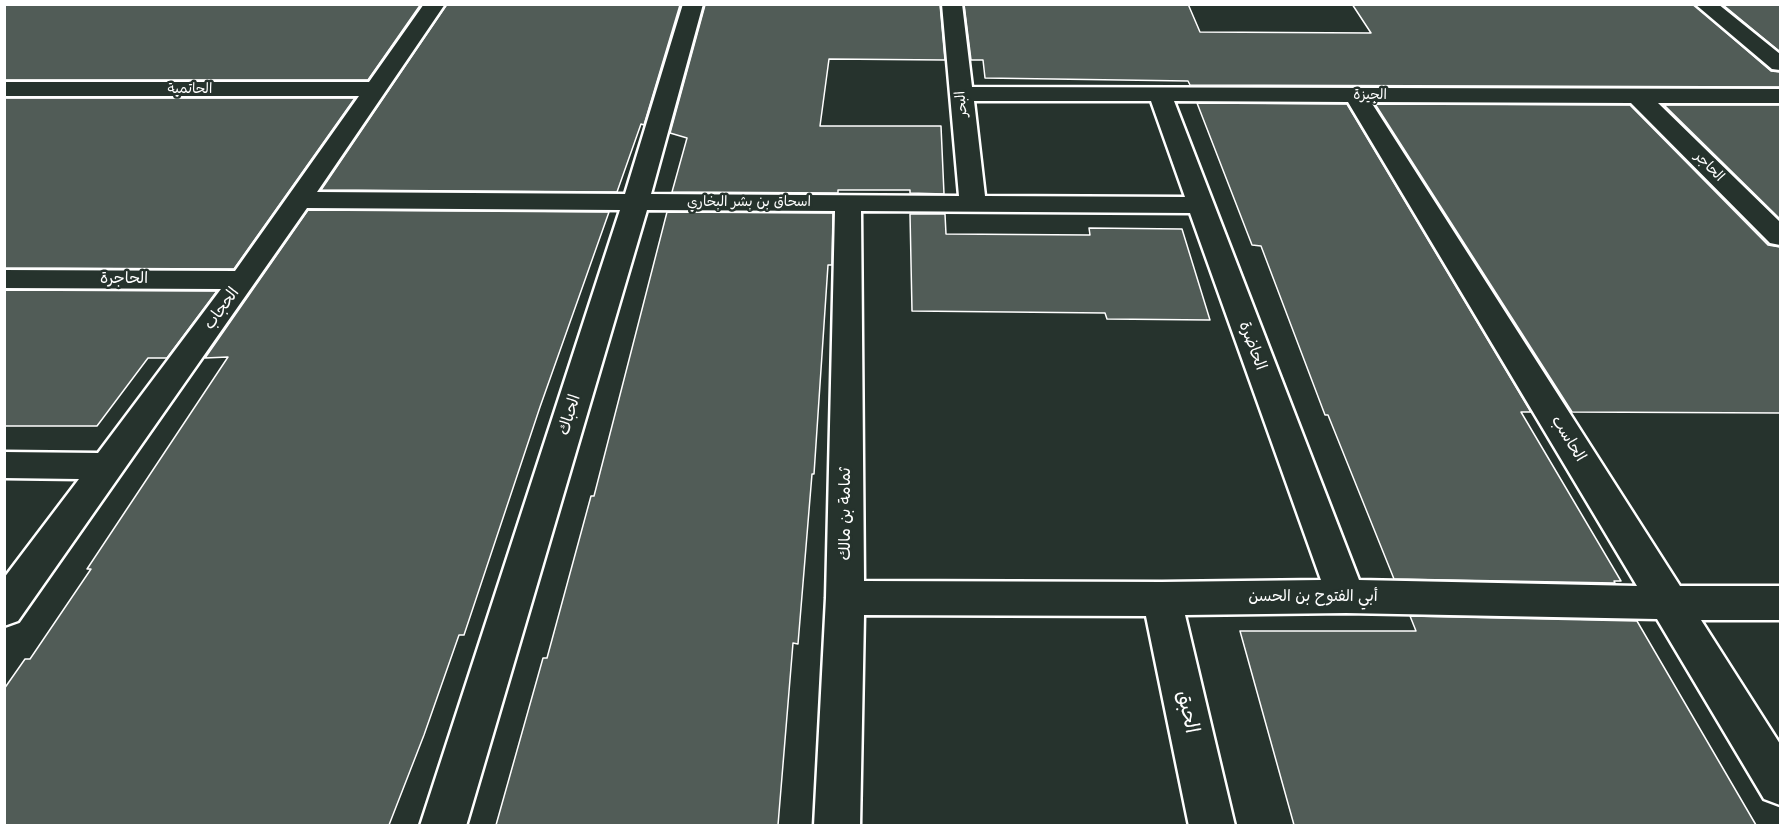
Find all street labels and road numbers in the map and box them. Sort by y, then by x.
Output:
street label: الحاتمية [168,81,212,97]
street label: الجيزة [1353,87,1387,103]
street label: البحر [952,90,972,118]
street label: الحاجر [1691,149,1727,185]
street label: اسحاق بن بشر البخاري [687,194,811,210]
street label: الحاجرة [100,269,148,289]
street label: الحجاب [200,284,244,334]
street label: الحاضرة [1234,319,1270,373]
street label: الحباك [555,392,585,438]
street label: الحاسب [1546,412,1590,466]
street label: ثمامة بن مالك [836,467,856,561]
street label: أبي الفتوح بن الحسن [1248,587,1378,607]
street label: الحبق [1171,688,1203,736]

